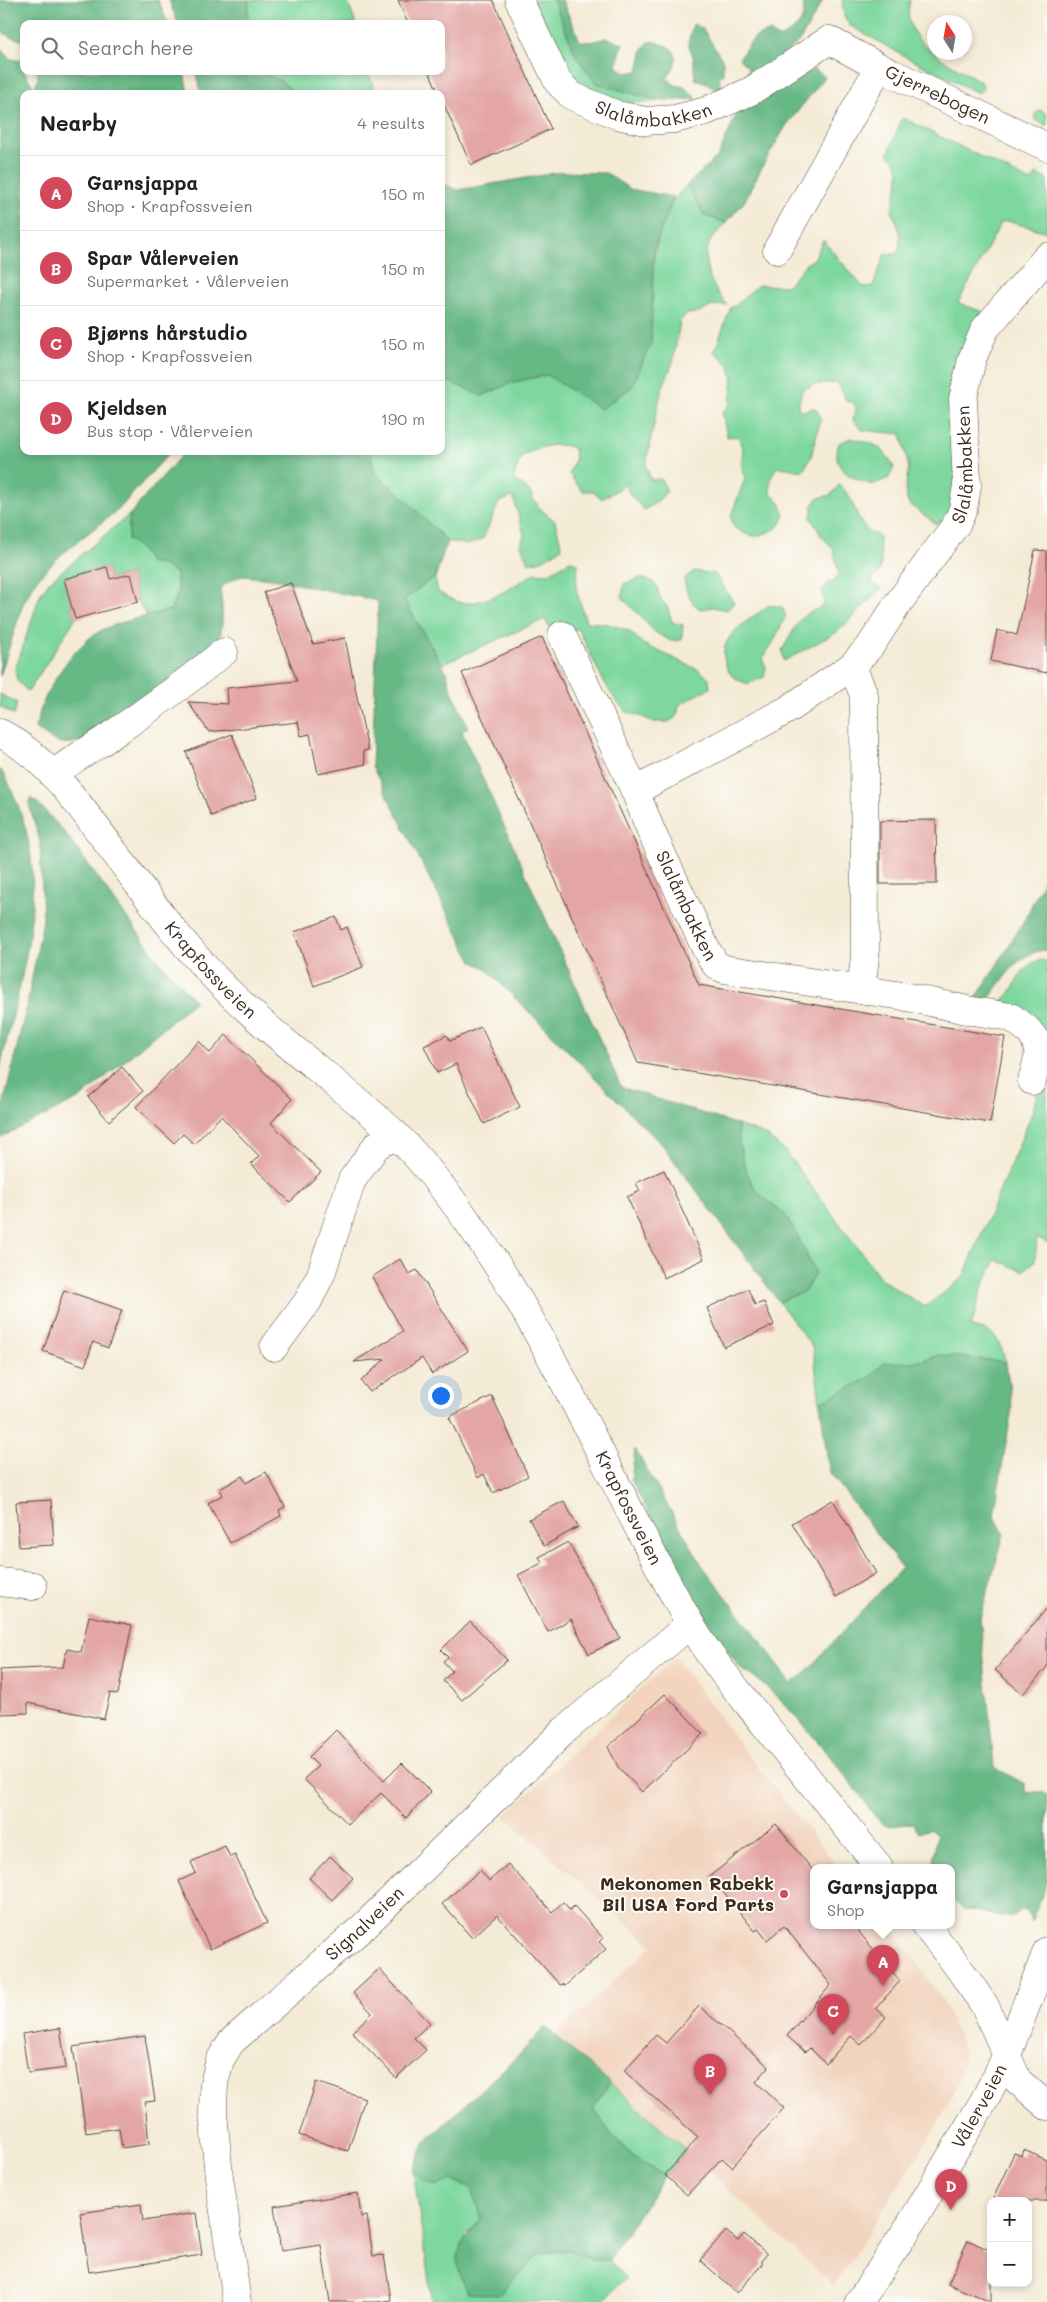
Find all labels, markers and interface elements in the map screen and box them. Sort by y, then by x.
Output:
north arrow [927,15,972,60]
search box [20,20,445,75]
icon: search [38,34,66,62]
text: Search here [78,35,194,60]
street label: Gjerrebogen [881,59,994,129]
street label: Slalåmbakken [592,94,715,133]
text: Nearby [40,109,117,136]
text: 4 results [357,112,425,133]
text: Garnsjappa [87,170,198,195]
text: A [50,183,62,204]
text: 150 m [381,183,425,204]
text: Shop · Krapfossveien [87,195,253,216]
text: Spar Vålerveien [87,245,239,270]
text: B [51,258,61,279]
text: 150 m [381,258,425,279]
text: Supermarket · Vålerveien [87,270,289,291]
text: Bjørns hårstudio [87,320,247,345]
text: C [50,333,62,354]
text: 150 m [381,333,425,354]
text: Shop · Krapfossveien [87,345,253,366]
text: Kjeldsen [87,395,167,420]
street label: Slalåmbakken [945,405,978,527]
text: D [50,408,62,429]
text: 190 m [381,408,425,429]
text: Bus stop · Vålerveien [87,420,253,441]
street label: Slalåmbakken [651,847,723,965]
street label: Krapfossveien [160,916,262,1023]
your location [428,1383,454,1409]
street label: Krapfossveien [590,1447,669,1569]
popup [810,1864,955,1929]
place label: Mekonomen Rabekk Bil USA Ford Parts [600,1871,774,1916]
text: Garnsjappa [827,1874,938,1899]
street label: Signalveien [320,1881,409,1966]
marker: Mekonomen Rabekk Bil USA Ford Parts [778,1888,790,1900]
text: Shop [827,1899,864,1920]
pin: A [867,1945,899,1986]
pin: C [817,1994,849,2035]
pin: B [694,2054,726,2095]
street label: Vålerveien [945,2059,1012,2153]
pin: D [935,2169,967,2210]
map controls [987,2197,1032,2287]
button: + [987,2197,1032,2242]
button: − [987,2242,1032,2287]

